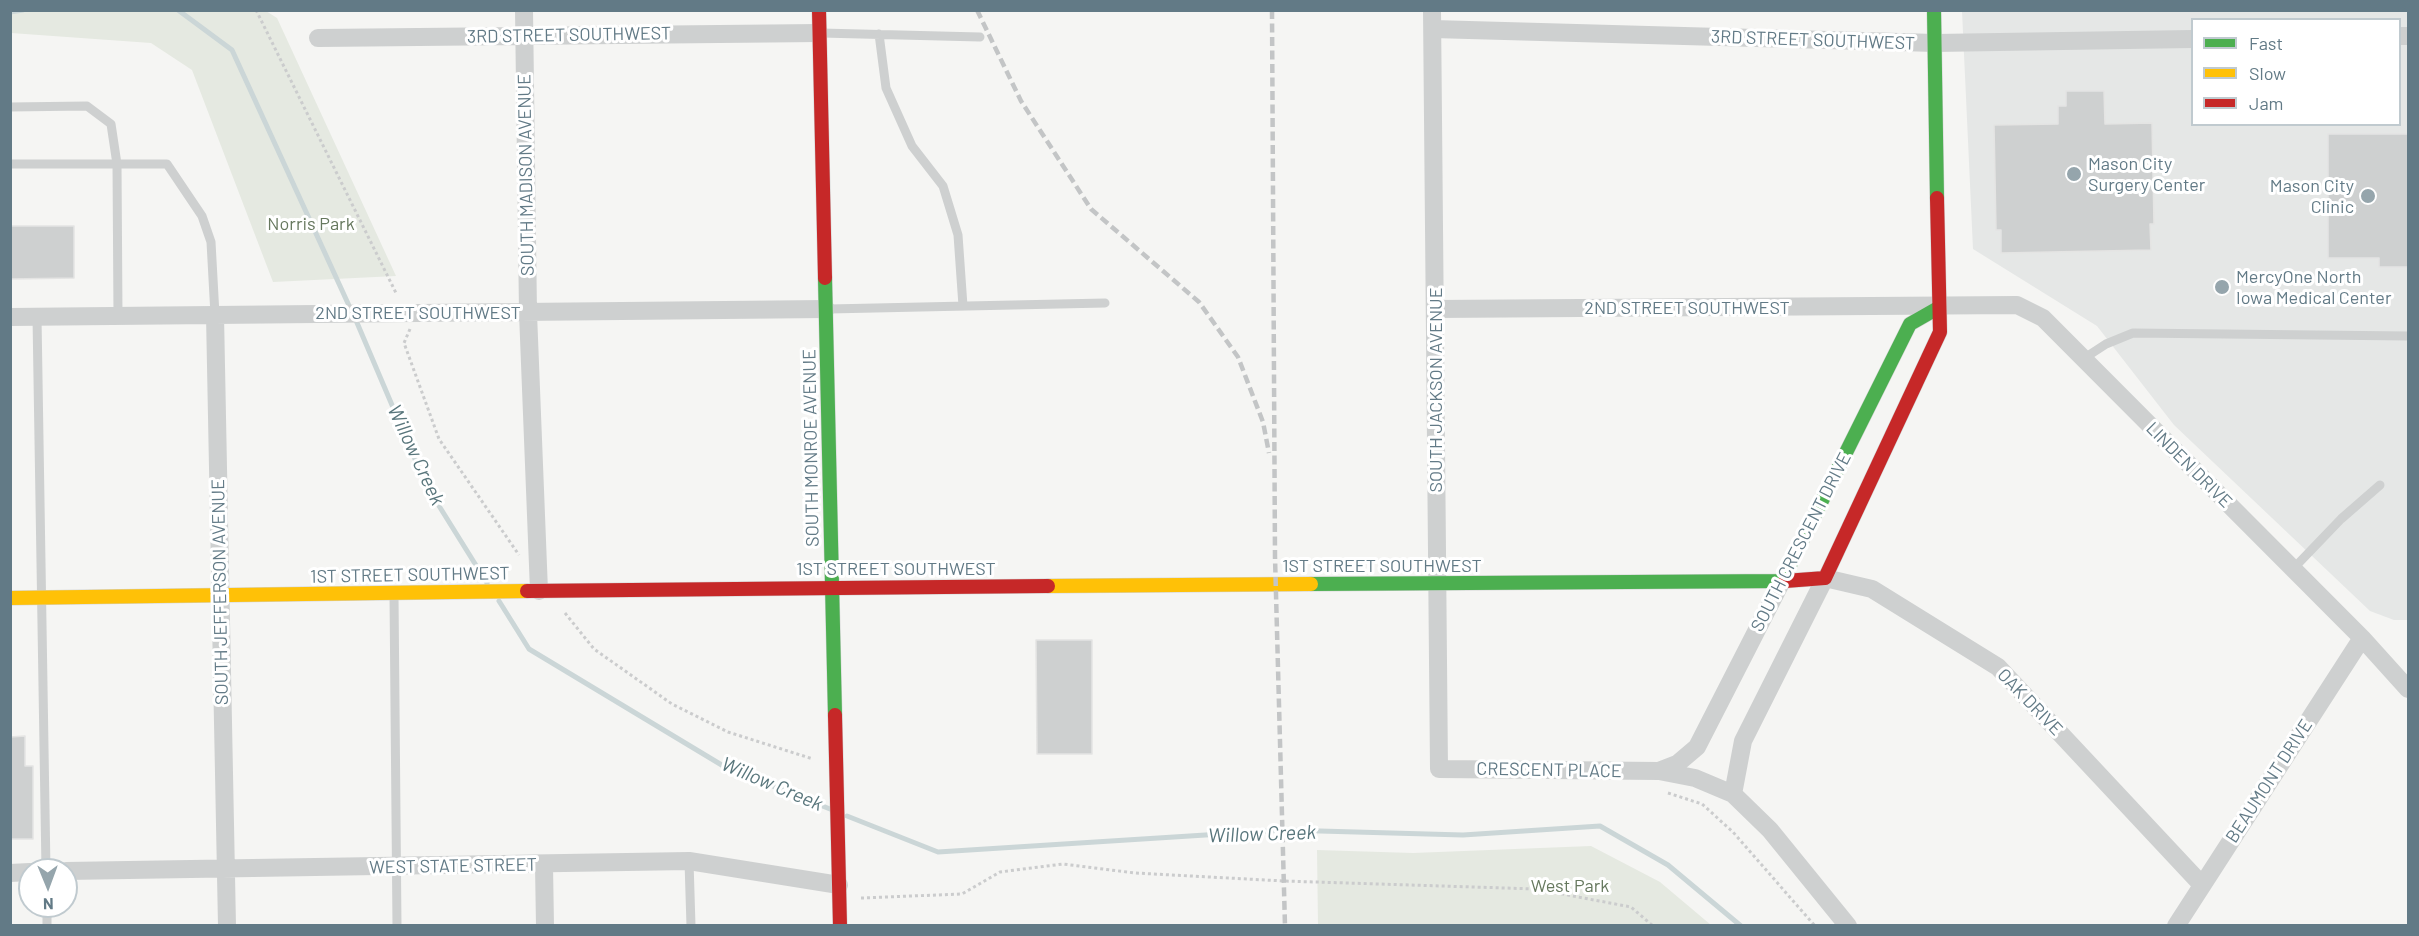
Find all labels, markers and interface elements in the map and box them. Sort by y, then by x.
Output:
legend [2191,18,2401,126]
street label: 3RD STREET SOUTHWEST [467,22,671,48]
street label: 3RD STREET SOUTHWEST [1711,26,1915,54]
text: Fast [2249,32,2283,54]
text: Slow [2249,62,2286,84]
street label: SOUTH MADISON AVENUE [513,74,539,276]
text: Jam [2249,92,2283,114]
place label: Mason City Surgery Center [2088,153,2205,195]
marker: Mason City Surgery Center [2065,165,2083,183]
place label: Mason City Clinic [2270,175,2354,218]
marker: Mason City Clinic [2359,187,2377,205]
park label: Norris Park [267,213,355,235]
place label: MercyOne North Iowa Medical Center [2236,266,2392,308]
marker: MercyOne North Iowa Medical Center [2213,278,2231,296]
street label: SOUTH JACKSON AVENUE [1425,287,1447,493]
street label: 2ND STREET SOUTHWEST [1584,297,1790,319]
street label: 2ND STREET SOUTHWEST [315,302,521,324]
street label: SOUTH MONROE AVENUE [798,349,824,547]
water label: Willow Creek [382,401,450,509]
street label: LINDEN DRIVE [2142,418,2236,512]
street label: SOUTH CRESCENT DRIVE [1746,449,1856,635]
street label: SOUTH JEFFERSON AVENUE [207,479,233,705]
street label: 1ST STREET SOUTHWEST [1282,555,1482,577]
street label: 1ST STREET SOUTHWEST [796,558,996,580]
street label: 1ST STREET SOUTHWEST [310,562,510,588]
street label: OAK DRIVE [1993,664,2067,740]
street label: BEAUMONT DRIVE [2221,715,2317,847]
water label: Willow Creek [718,752,826,816]
street label: CRESCENT PLACE [1476,758,1622,782]
water label: Willow Creek [1208,820,1316,848]
street label: WEST STATE STREET [369,854,537,878]
north arrow [18,858,78,918]
park label: West Park [1531,875,1609,897]
text: N [43,895,54,914]

